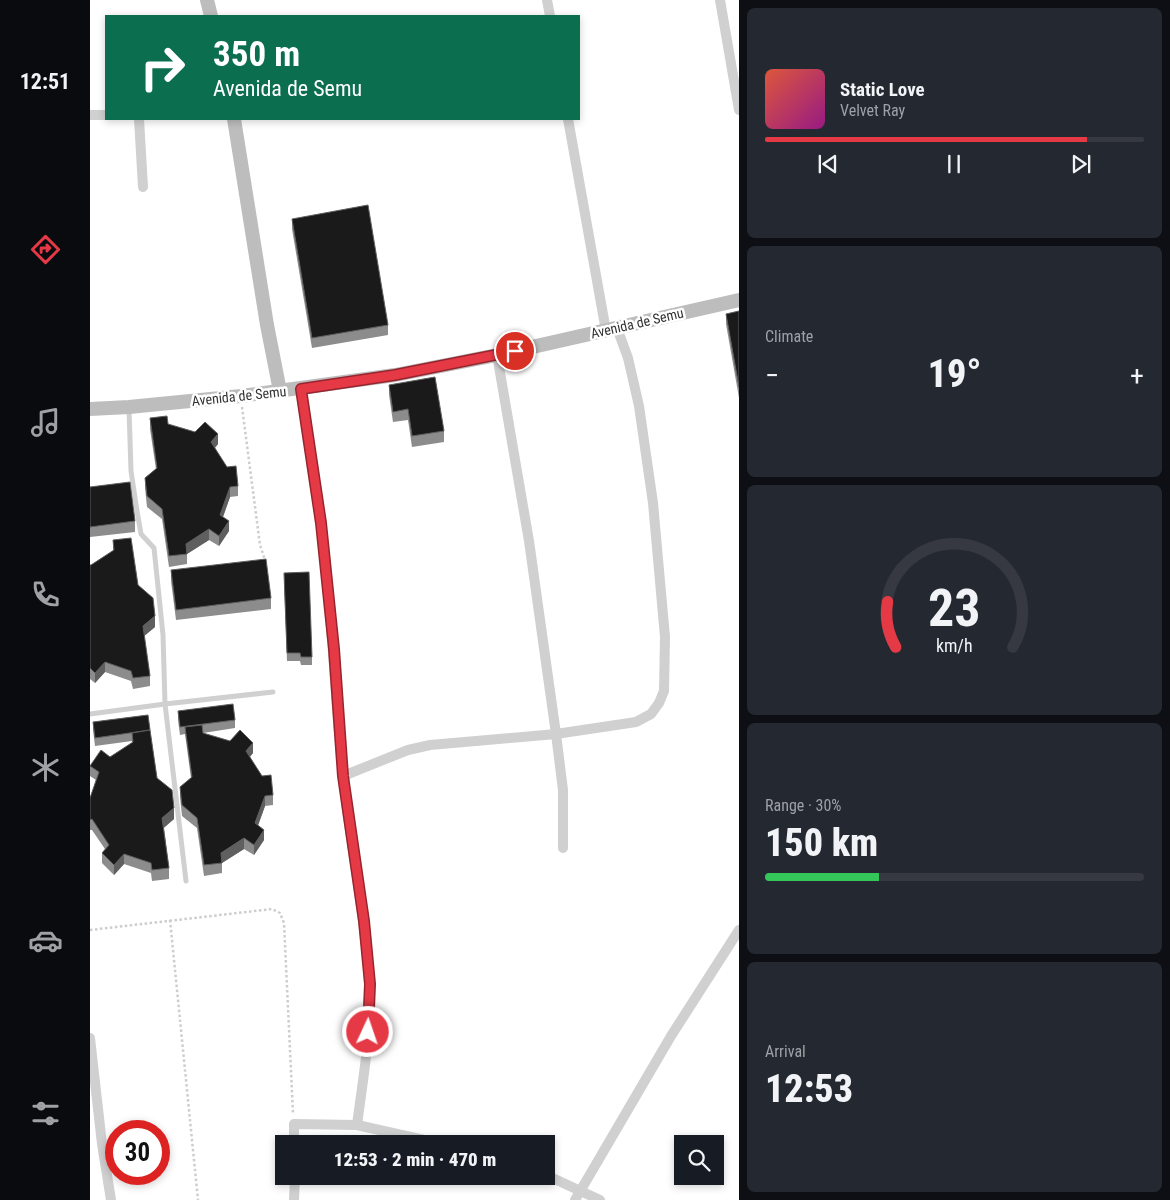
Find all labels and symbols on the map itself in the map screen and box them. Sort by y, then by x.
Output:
street label: Avenida de Semu [589,305,685,341]
pin [494,330,536,372]
street label: Avenida de Semu [191,383,287,409]
position arrow [341,1005,393,1057]
speed limit sign: 30 [105,1120,170,1185]

